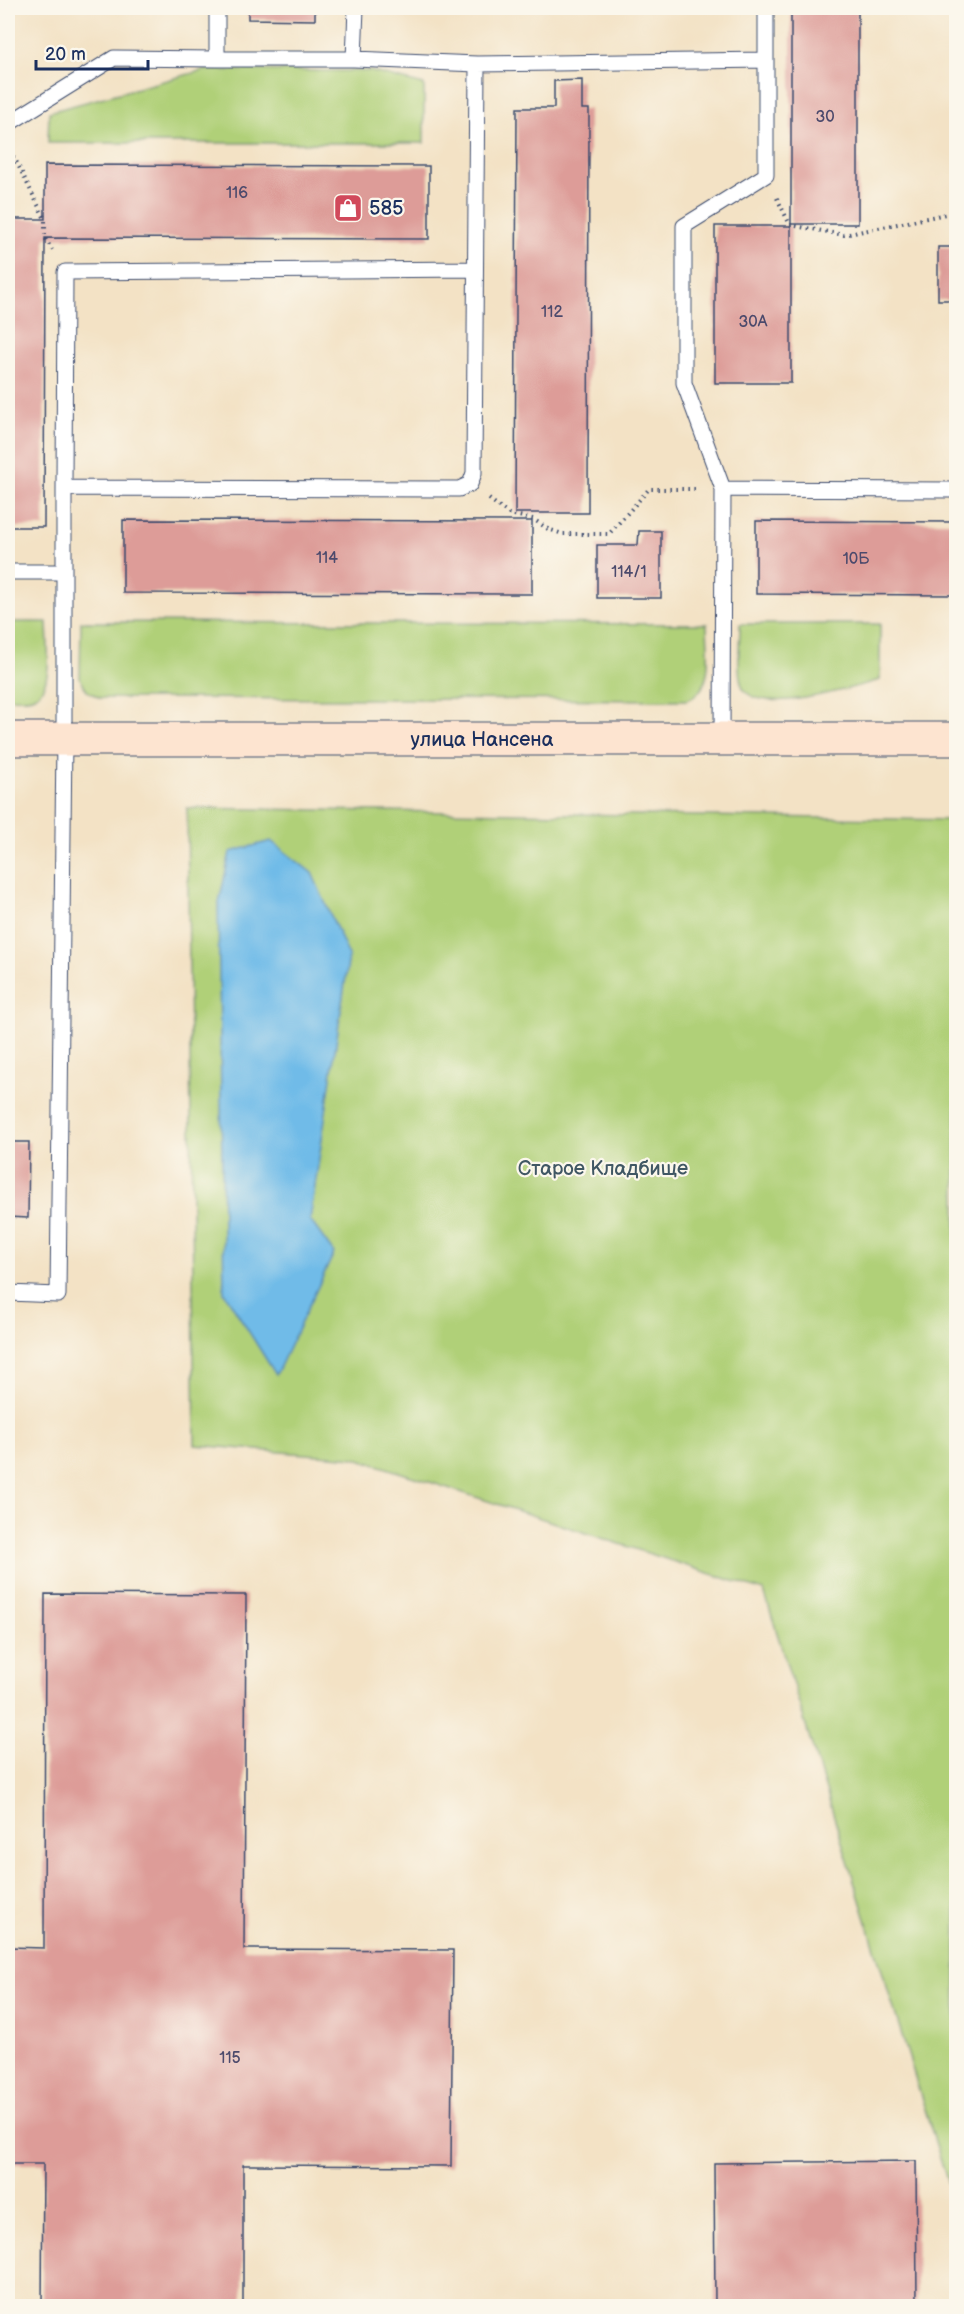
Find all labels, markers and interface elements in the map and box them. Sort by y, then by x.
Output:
scale bar [36,33,148,71]
text: 20 m [45,44,86,65]
house number: 30 [815,108,835,127]
house number: 116 [226,184,248,203]
shop icon: 585 [332,192,364,224]
place label: 585 [369,197,404,221]
house number: 112 [541,303,563,322]
house number: 30А [739,313,768,332]
house number: 114 [316,549,338,568]
house number: 10Б [843,550,870,569]
house number: 114/1 [611,563,647,582]
street label: улица Нансена [411,728,554,752]
park label: Старое Кладбище [518,1157,688,1181]
house number: 115 [219,2049,241,2068]

